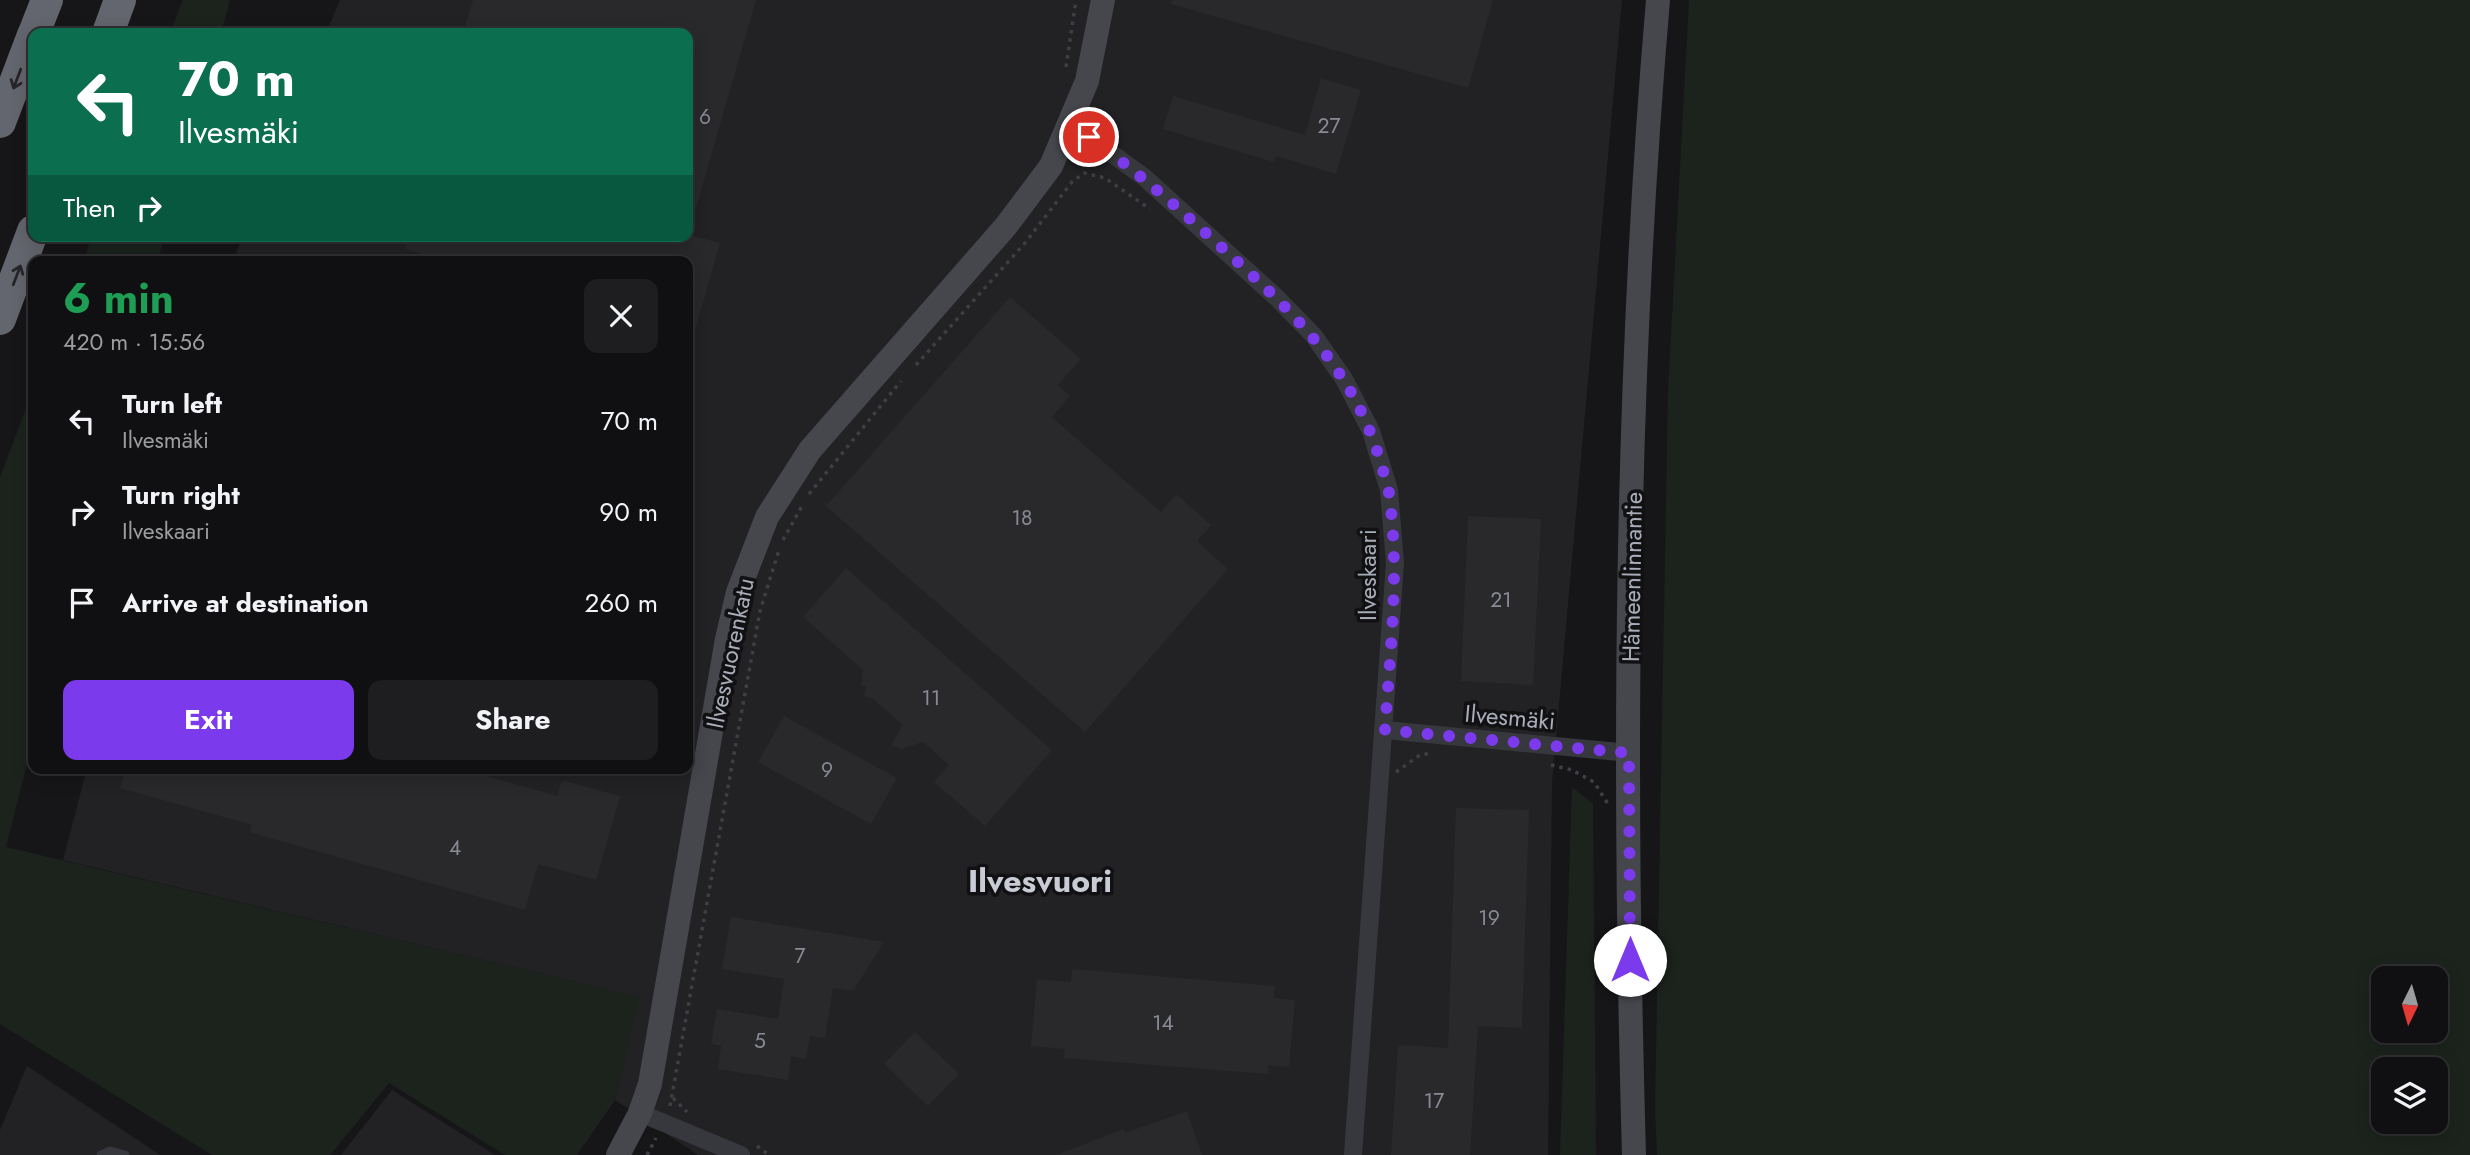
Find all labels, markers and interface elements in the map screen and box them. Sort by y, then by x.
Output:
text: 70 m [178,44,295,114]
icon: left [63,56,154,147]
one-way arrow [9,67,22,89]
house number: 6 [699,102,711,132]
pin [1059,107,1119,167]
text: Ilvesmäki [178,109,299,155]
house number: 27 [1318,111,1340,141]
icon: arrive [1070,118,1108,156]
text: Then [63,189,116,227]
icon: right [130,189,168,227]
one-way arrow [11,264,24,286]
text: 6 min [63,268,174,329]
button: close [584,279,658,353]
text: 420 m · 15:56 [63,325,205,359]
text: Turn left [122,385,222,423]
icon: left [63,402,101,440]
text: 70 m [601,402,658,440]
text: Ilvesmäki [122,423,209,457]
text: Turn right [122,476,240,514]
street label: Hämeenlinnantie [1613,492,1651,662]
icon: right [63,493,101,531]
text: 90 m [599,493,658,531]
house number: 18 [1012,503,1032,533]
text: Ilveskaari [122,514,210,548]
street label: Ilveskaari [1350,529,1385,621]
street label: Ilvesvuorenkatu [697,574,763,732]
icon: arrive [63,584,101,622]
text: Arrive at destination [122,584,369,622]
text: 260 m [585,584,658,622]
house number: 21 [1490,585,1512,615]
button: Exit [63,680,354,760]
button: Share [368,680,658,760]
house number: 11 [922,683,940,713]
street label: Ilvesmäki [1463,696,1557,738]
house number: 9 [821,755,833,785]
house number: 4 [449,833,461,863]
district label: Ilvesvuori [968,858,1112,904]
house number: 19 [1478,903,1500,933]
position arrow [1593,923,1667,997]
house number: 7 [794,941,806,971]
north arrow [2371,966,2448,1043]
map controls [2371,966,2448,1134]
house number: 14 [1152,1008,1174,1038]
house number: 5 [754,1026,766,1056]
button: layers [2371,1057,2448,1134]
house number: 17 [1424,1086,1444,1116]

